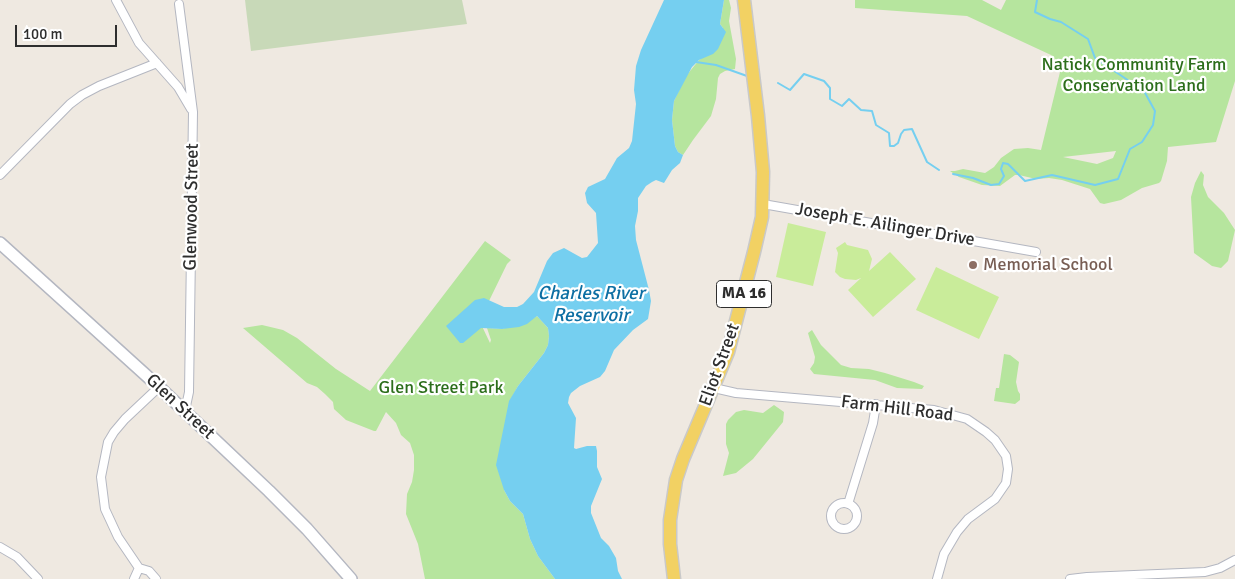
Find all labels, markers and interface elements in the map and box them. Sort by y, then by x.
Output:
scale bar [18,15,120,47]
text: 100 m [23,25,63,43]
park label: Natick Community Farm Conservation Land [1042,54,1226,96]
street label: Glenwood Street [180,143,204,271]
street label: Joseph E. Ailinger Drive [794,199,976,251]
place label: Memorial School [983,254,1113,276]
marker: Memorial School [967,259,979,271]
road number: MA 16 [716,280,772,308]
water label: Charles River Reservoir [537,283,645,327]
street label: Eliot Street [695,321,745,409]
street label: Glen Street [141,370,219,444]
park label: Glen Street Park [379,377,503,399]
street label: Farm Hill Road [840,391,954,427]

